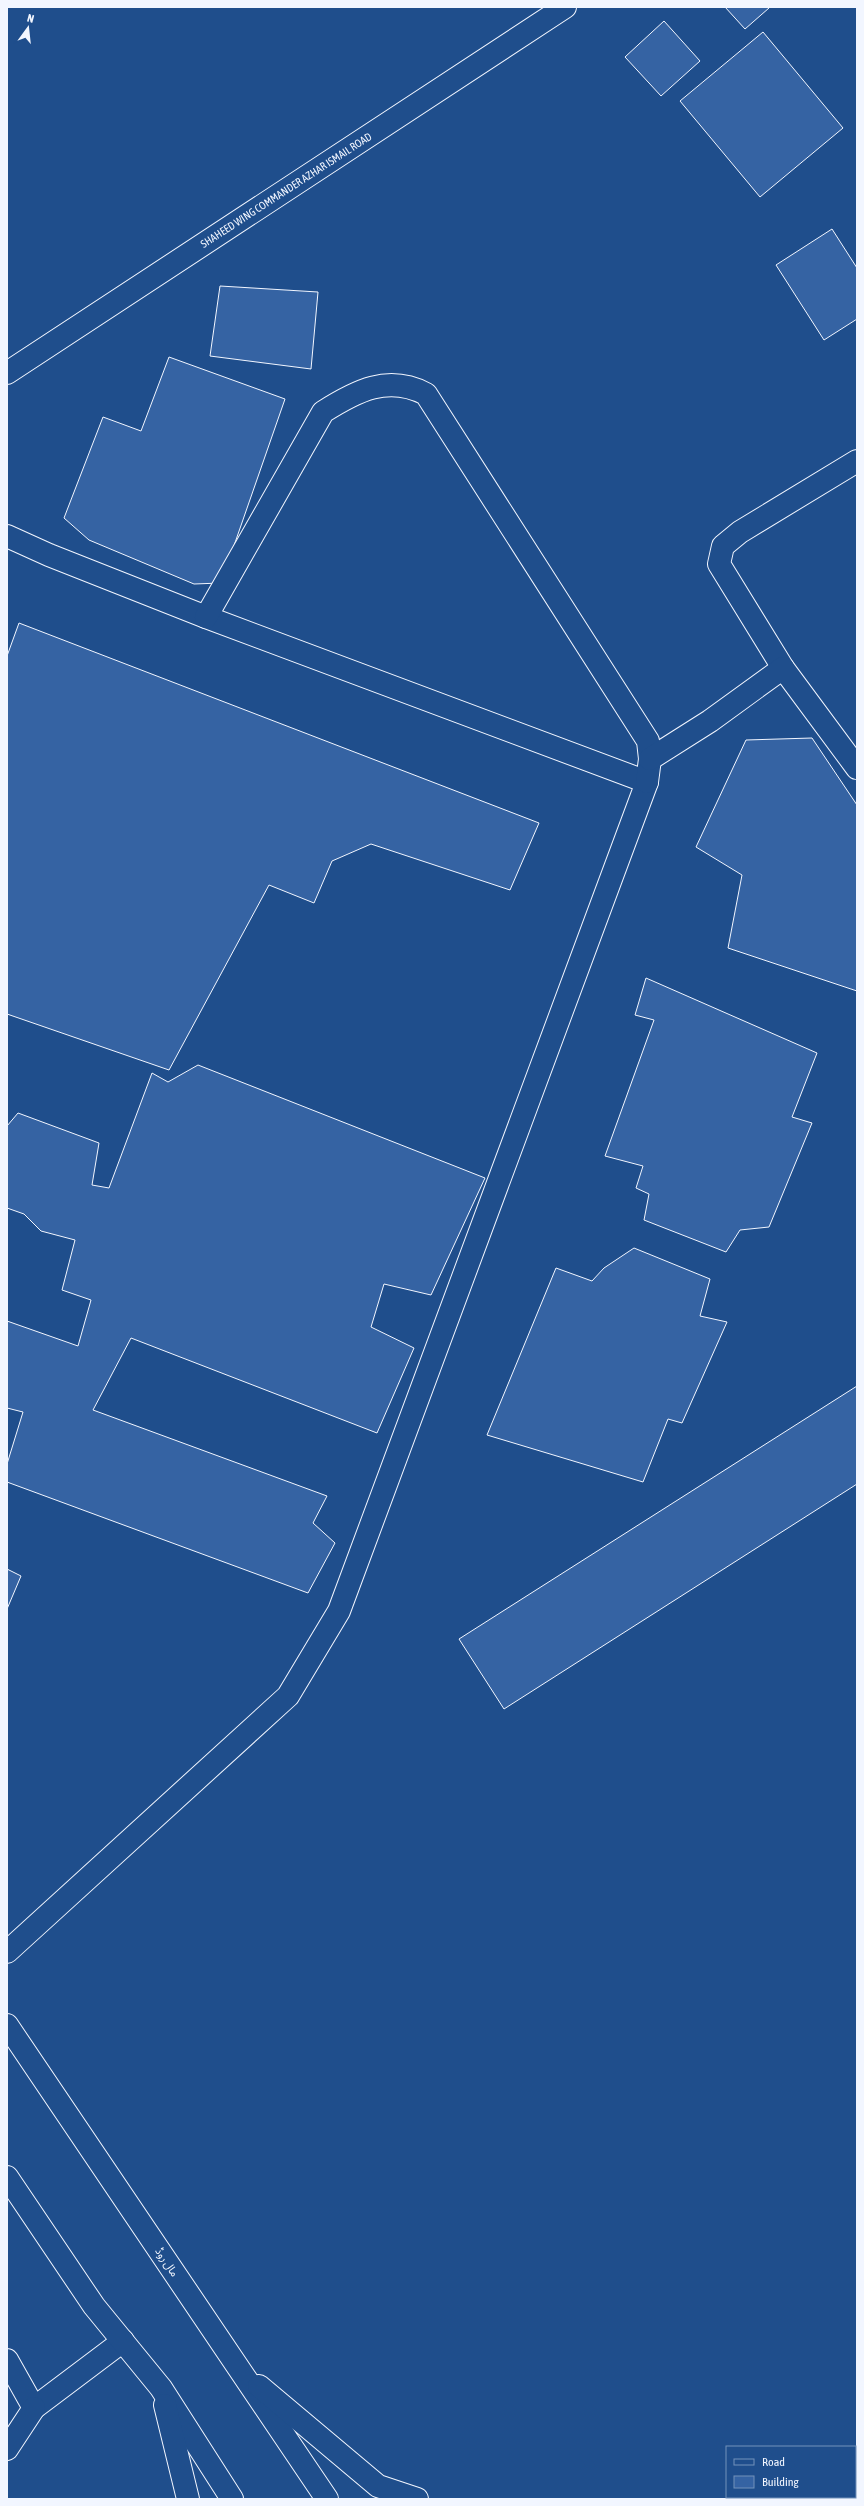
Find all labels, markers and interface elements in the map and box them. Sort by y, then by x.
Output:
north arrow [8,8,48,48]
text: N [26,12,35,25]
street label: SHAHEED WING COMMANDER AZHAR ISMAIL ROAD [198,130,374,250]
street label: مال روڈ [152,2245,181,2279]
legend [726,2446,856,2498]
text: Road [762,2455,785,2469]
text: Building [762,2475,800,2489]

